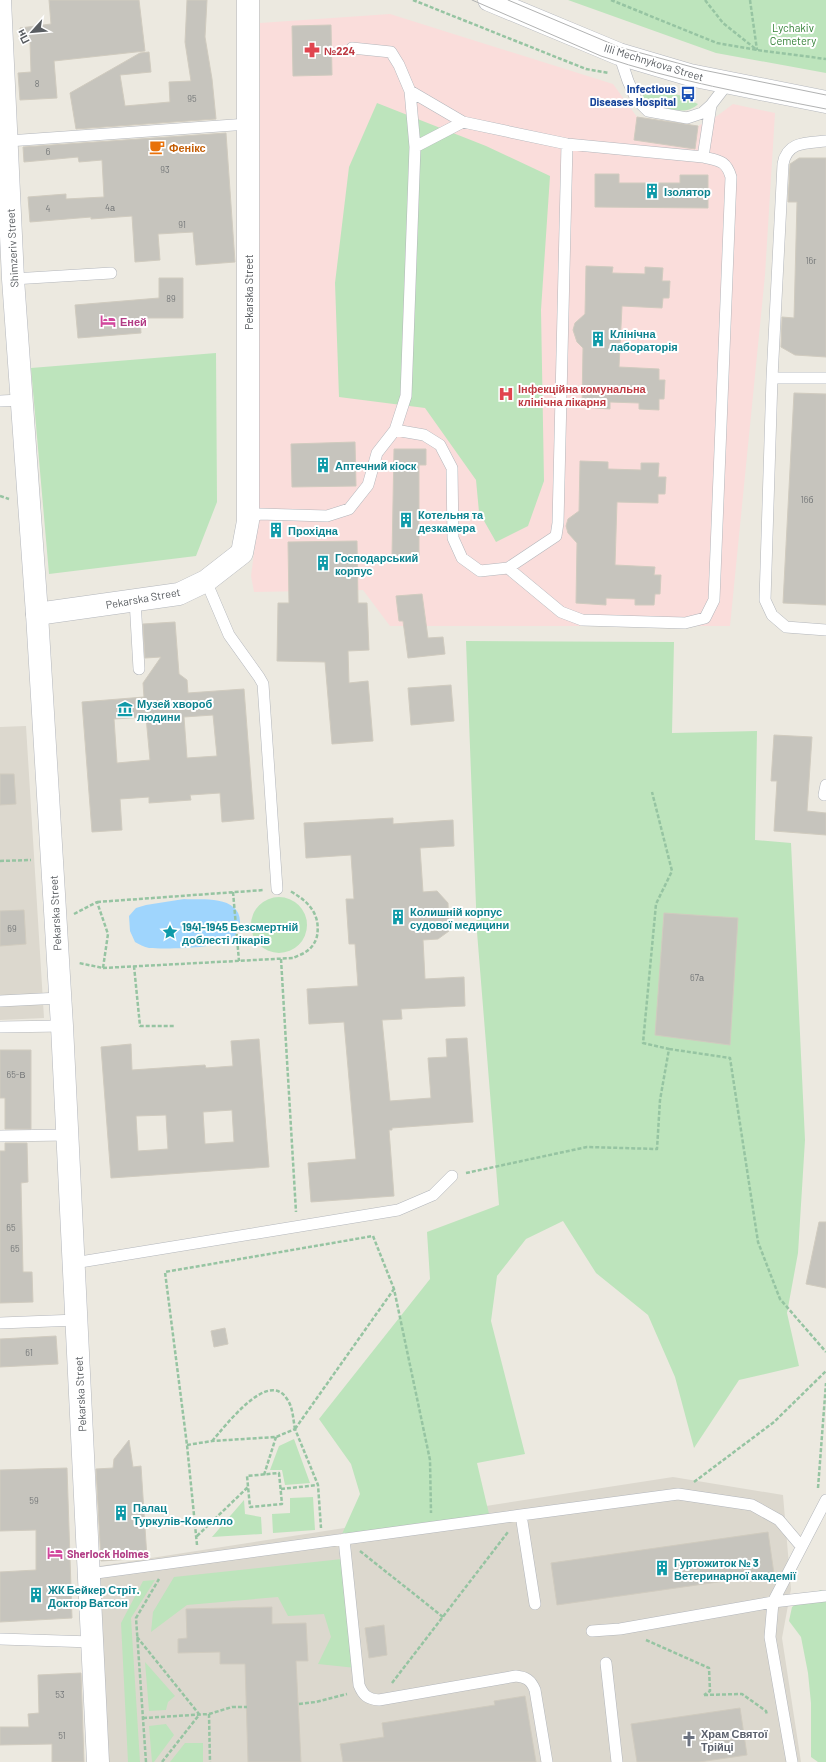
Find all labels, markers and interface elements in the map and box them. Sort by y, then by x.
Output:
north arrow [12,12,52,52]
park label: Lychakiv Cemetery [770,21,816,47]
text: Пн [14,27,32,46]
pharmacy icon: №224 [303,41,321,59]
street label: Illi Mechnykova Street [603,41,705,83]
place label: №224 [324,44,356,57]
house number: 8 [35,78,40,89]
place label: Infectious Diseases Hospital [590,82,676,108]
bus stop icon: Infectious Diseases Hospital [679,85,697,103]
house number: 95 [187,93,197,104]
cafe icon: Фенікс [148,138,166,156]
place label: Фенікс [169,141,206,154]
house number: 6 [46,146,51,157]
house number: 93 [160,164,170,175]
building icon: Ізолятор [643,182,661,200]
place label: Ізолятор [664,185,711,198]
house number: 4а [105,202,115,213]
house number: 4 [46,203,51,214]
street label: Shimzeriv Street [3,208,21,288]
house number: 91 [178,219,186,230]
street label: Pekarska Street [242,254,255,330]
house number: 16г [805,255,817,266]
house number: 89 [166,293,176,304]
hotel icon: Еней [99,312,117,330]
place label: Еней [120,315,147,328]
place label: Клінічна лабораторія [610,327,678,353]
building icon: Клінічна лабораторія [589,330,607,348]
place label: Інфекційна комунальна клінічна лікарня [518,382,647,408]
hospital icon: Інфекційна комунальна клінічна лікарня [497,385,515,403]
building icon: Аптечний кіоск [314,456,332,474]
place label: Аптечний кіоск [335,459,417,472]
house number: 16б [801,494,813,505]
place label: Котельня та дезкамера [418,508,484,534]
building icon: Котельня та дезкамера [397,511,415,529]
building icon: Прохідна [267,521,285,539]
place label: Прохідна [288,524,339,537]
place label: Господарський корпус [335,551,418,577]
building icon: Господарський корпус [314,554,332,572]
street label: Pekarska Street [105,585,181,611]
place label: Музей хвороб людини [137,697,212,723]
museum icon: Музей хвороб людини [116,700,134,718]
street label: Pekarska Street [47,875,63,951]
place label: Колишній корпус судової медицини [410,905,509,931]
building icon: Колишній корпус судової медицини [389,908,407,926]
place label: 1941-1945 Безсмертній доблесті лікарів [182,920,298,946]
house number: 69 [7,923,17,934]
place icon: 1941-1945 Безсмертній доблесті лікарів [161,923,179,941]
house number: 67а [690,972,704,983]
house number: 65-В [7,1069,25,1080]
house number: 65 [6,1222,16,1233]
house number: 65 [10,1243,20,1254]
house number: 61 [25,1347,33,1358]
street label: Pekarska Street [72,1356,88,1432]
house number: 59 [29,1495,39,1506]
place label: Палац Туркулів-Комелло [133,1501,233,1527]
building icon: Палац Туркулів-Комелло [112,1504,130,1522]
hotel icon: Sherlock Holmes [46,1544,64,1562]
place label: Sherlock Holmes [67,1547,149,1560]
place label: Гуртожиток № 3 Ветеринарної академії [674,1556,797,1582]
building icon: Гуртожиток № 3 Ветеринарної академії [653,1559,671,1577]
place label: ЖК Бейкер Стріт. Доктор Ватсон [47,1583,140,1609]
building icon: ЖК Бейкер Стріт. Доктор Ватсон [27,1586,45,1604]
house number: 53 [55,1689,65,1700]
place label: Храм Святої Трійці [701,1727,768,1753]
house number: 51 [58,1730,66,1741]
church icon: Храм Святої Трійці [680,1730,698,1748]

